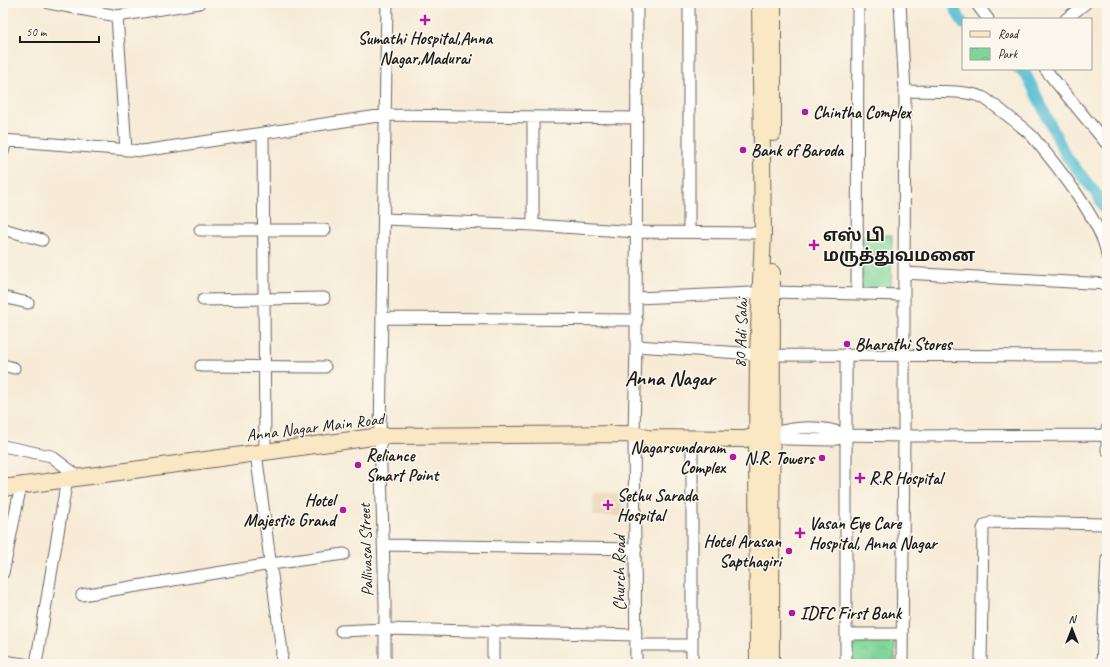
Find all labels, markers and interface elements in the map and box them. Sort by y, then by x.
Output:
marker: Sumathi Hospital,Anna Nagar,Madurai [419,14,431,26]
scale bar [20,18,99,44]
legend [962,18,1092,70]
text: 50 m [26,24,48,40]
text: Road [998,26,1020,42]
place label: Sumathi Hospital,Anna Nagar,Madurai [358,28,494,69]
text: Park [998,46,1019,62]
place label: Chintha Complex [813,102,913,123]
marker: Chintha Complex [800,107,810,117]
place label: Bank of Baroda [751,140,845,161]
marker: Bank of Baroda [738,145,748,155]
place label: எஸ் பி மருத்துவமனை [823,225,975,267]
marker: எஸ் பி மருத்துவமனை [808,239,820,251]
street label: 80 Adi Salai [729,296,753,368]
place label: Bharathi Stores [855,334,954,355]
marker: Bharathi Stores [842,339,852,349]
district label: Anna Nagar [625,365,717,391]
street label: Anna Nagar Main Road [245,408,387,446]
place label: Nagarsundaram Complex [630,437,727,478]
place label: Reliance Smart Point [366,445,441,486]
place label: N.R. Towers [745,448,816,469]
marker: Nagarsundaram Complex [728,452,738,462]
marker: N.R. Towers [817,453,827,463]
marker: Reliance Smart Point [353,460,363,470]
place label: R.R Hospital [869,468,946,489]
marker: R.R Hospital [854,472,866,484]
place label: Sethu Sarada Hospital [617,485,700,526]
place label: Hotel Majestic Grand [244,490,338,531]
marker: Sethu Sarada Hospital [602,499,614,511]
street label: Pallivasal Street [354,501,378,597]
marker: Hotel Majestic Grand [338,505,348,515]
place label: Vasan Eye Care Hospital, Anna Nagar [809,513,938,554]
marker: Vasan Eye Care Hospital, Anna Nagar [794,527,806,539]
place label: Hotel Arasan Sapthagiri [703,531,784,572]
street label: Church Road [609,532,630,611]
marker: Hotel Arasan Sapthagiri [784,546,794,556]
place label: IDFC First Bank [800,603,903,624]
marker: IDFC First Bank [787,608,797,618]
north arrow [1052,609,1092,649]
text: N [1069,612,1078,626]

